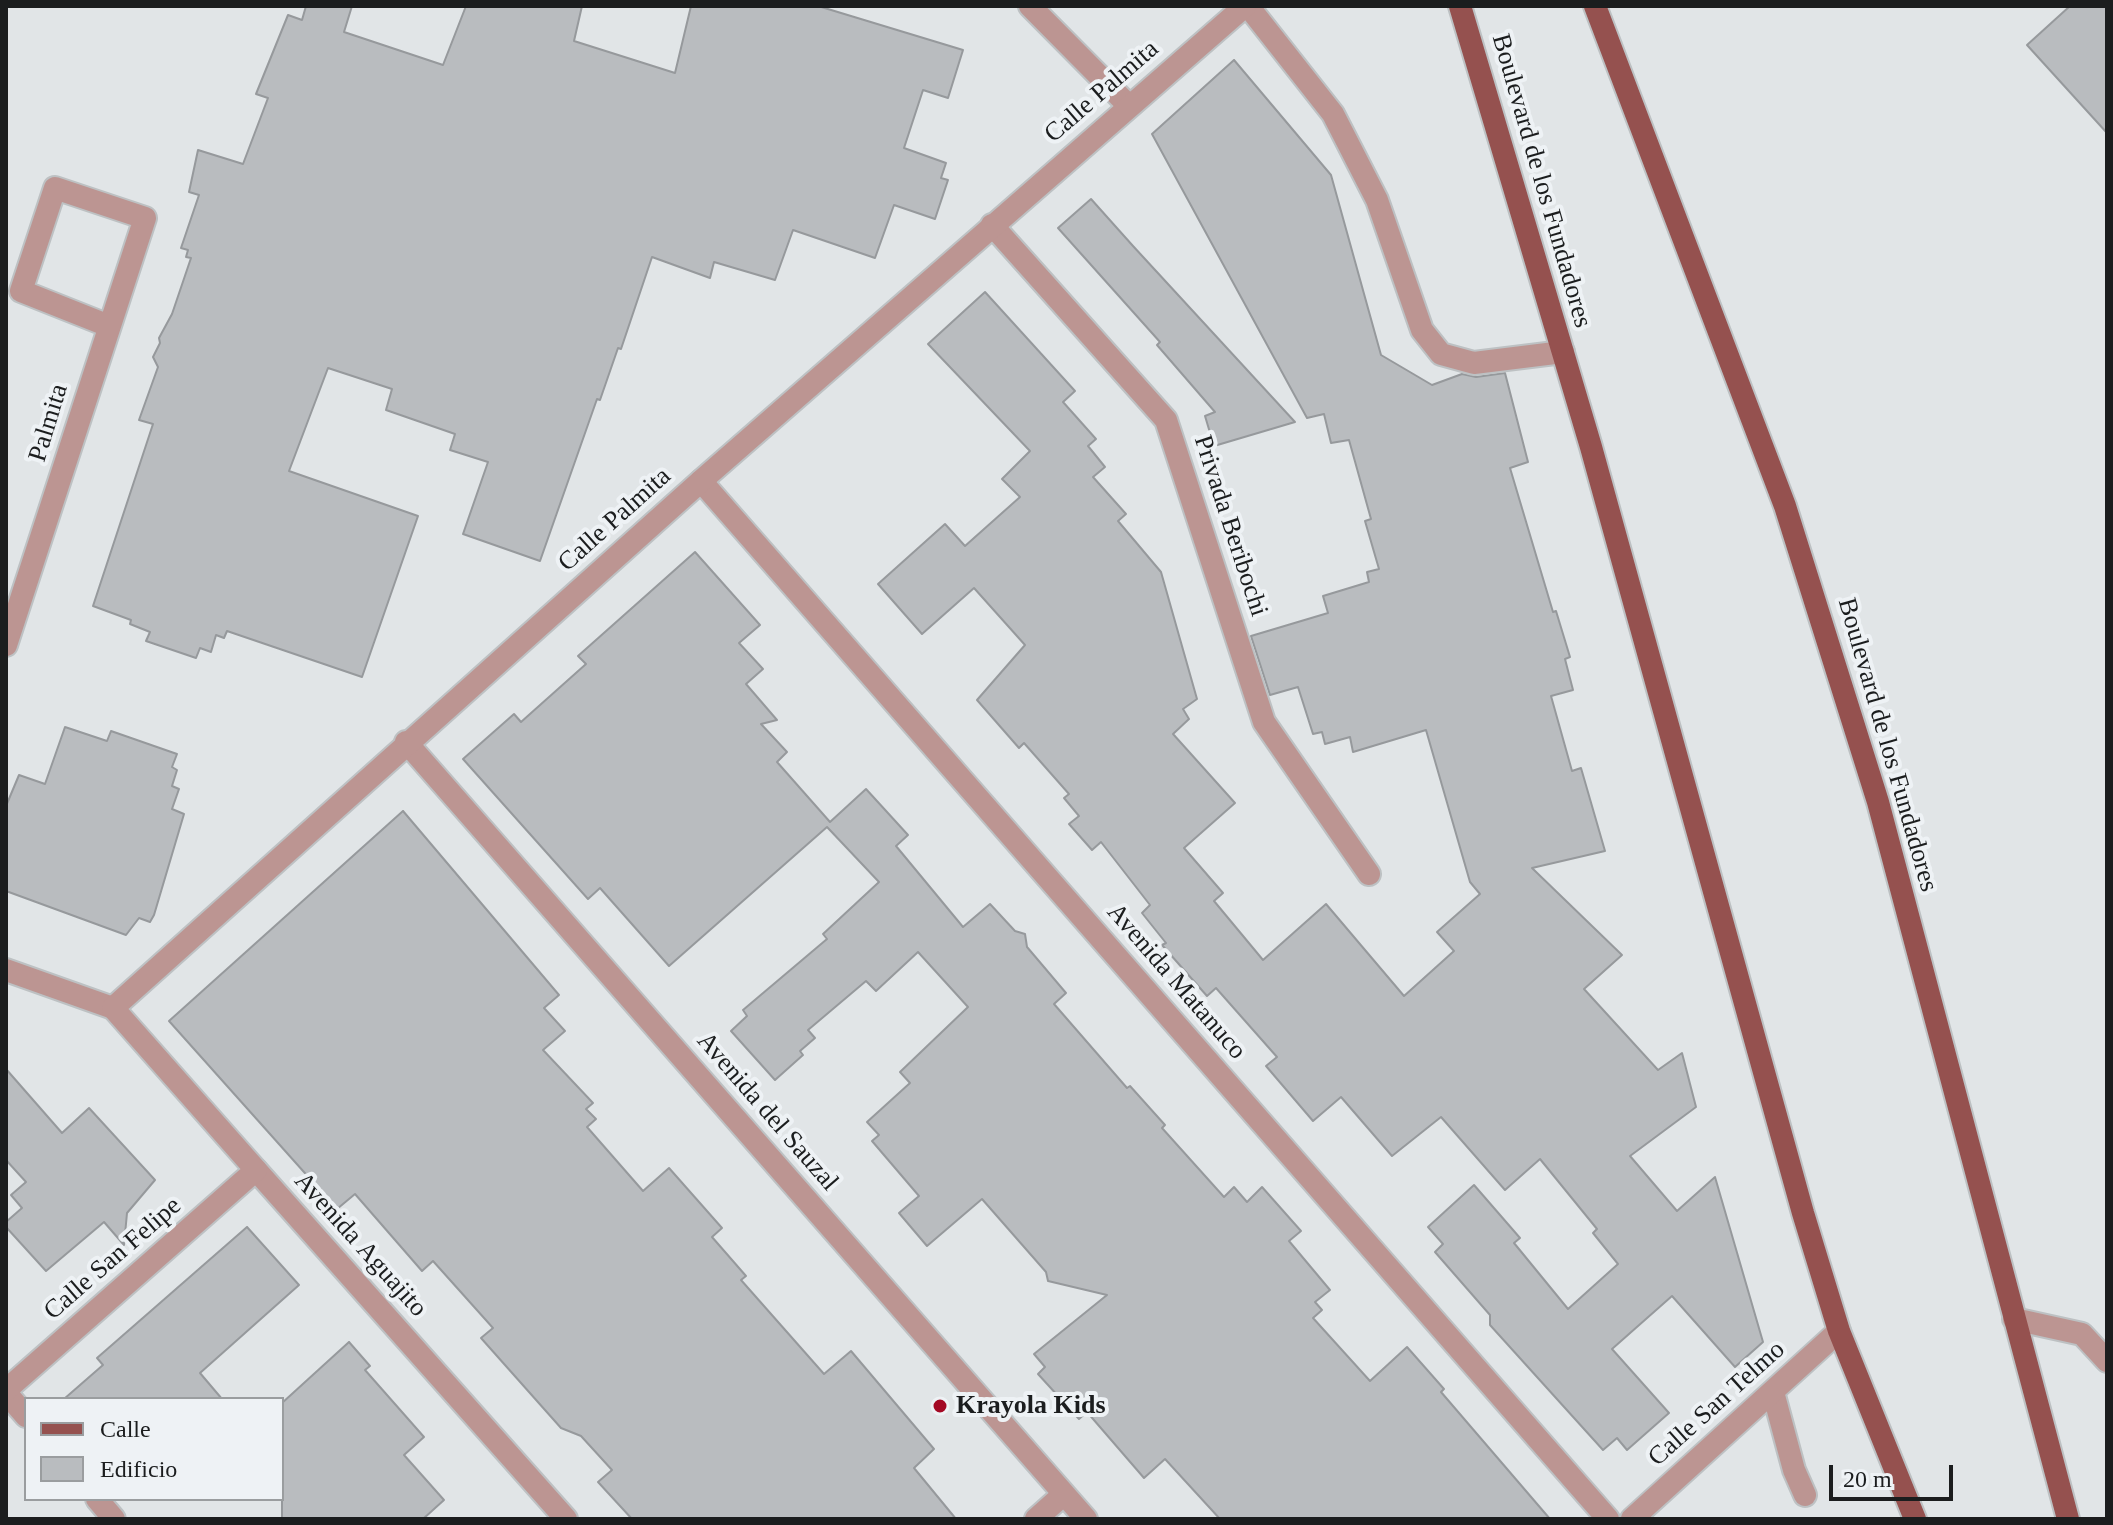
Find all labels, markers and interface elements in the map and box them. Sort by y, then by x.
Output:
street label: Boulevard de los Fundadores [1484,31,1598,331]
street label: Calle Palmita [1039,34,1165,150]
street label: Palmita [22,380,76,466]
street label: Privada Beribochi [1186,432,1274,620]
street label: Calle Palmita [552,461,678,579]
street label: Boulevard de los Fundadores [1830,595,1944,895]
street label: Avenida Matanuco [1100,898,1252,1066]
street label: Avenida del Sauzal [690,1026,844,1198]
street label: Avenida Aguajito [287,1166,433,1324]
street label: Calle San Felipe [38,1191,188,1327]
street label: Calle San Telmo [1642,1335,1792,1473]
place label: Krayola Kids [956,1390,1106,1422]
legend [24,1397,284,1501]
marker: Krayola Kids [931,1397,949,1415]
text: Calle [100,1416,151,1442]
scale bar [1833,1449,1957,1499]
text: Edificio [100,1456,177,1482]
text: 20 m [1843,1466,1892,1492]

